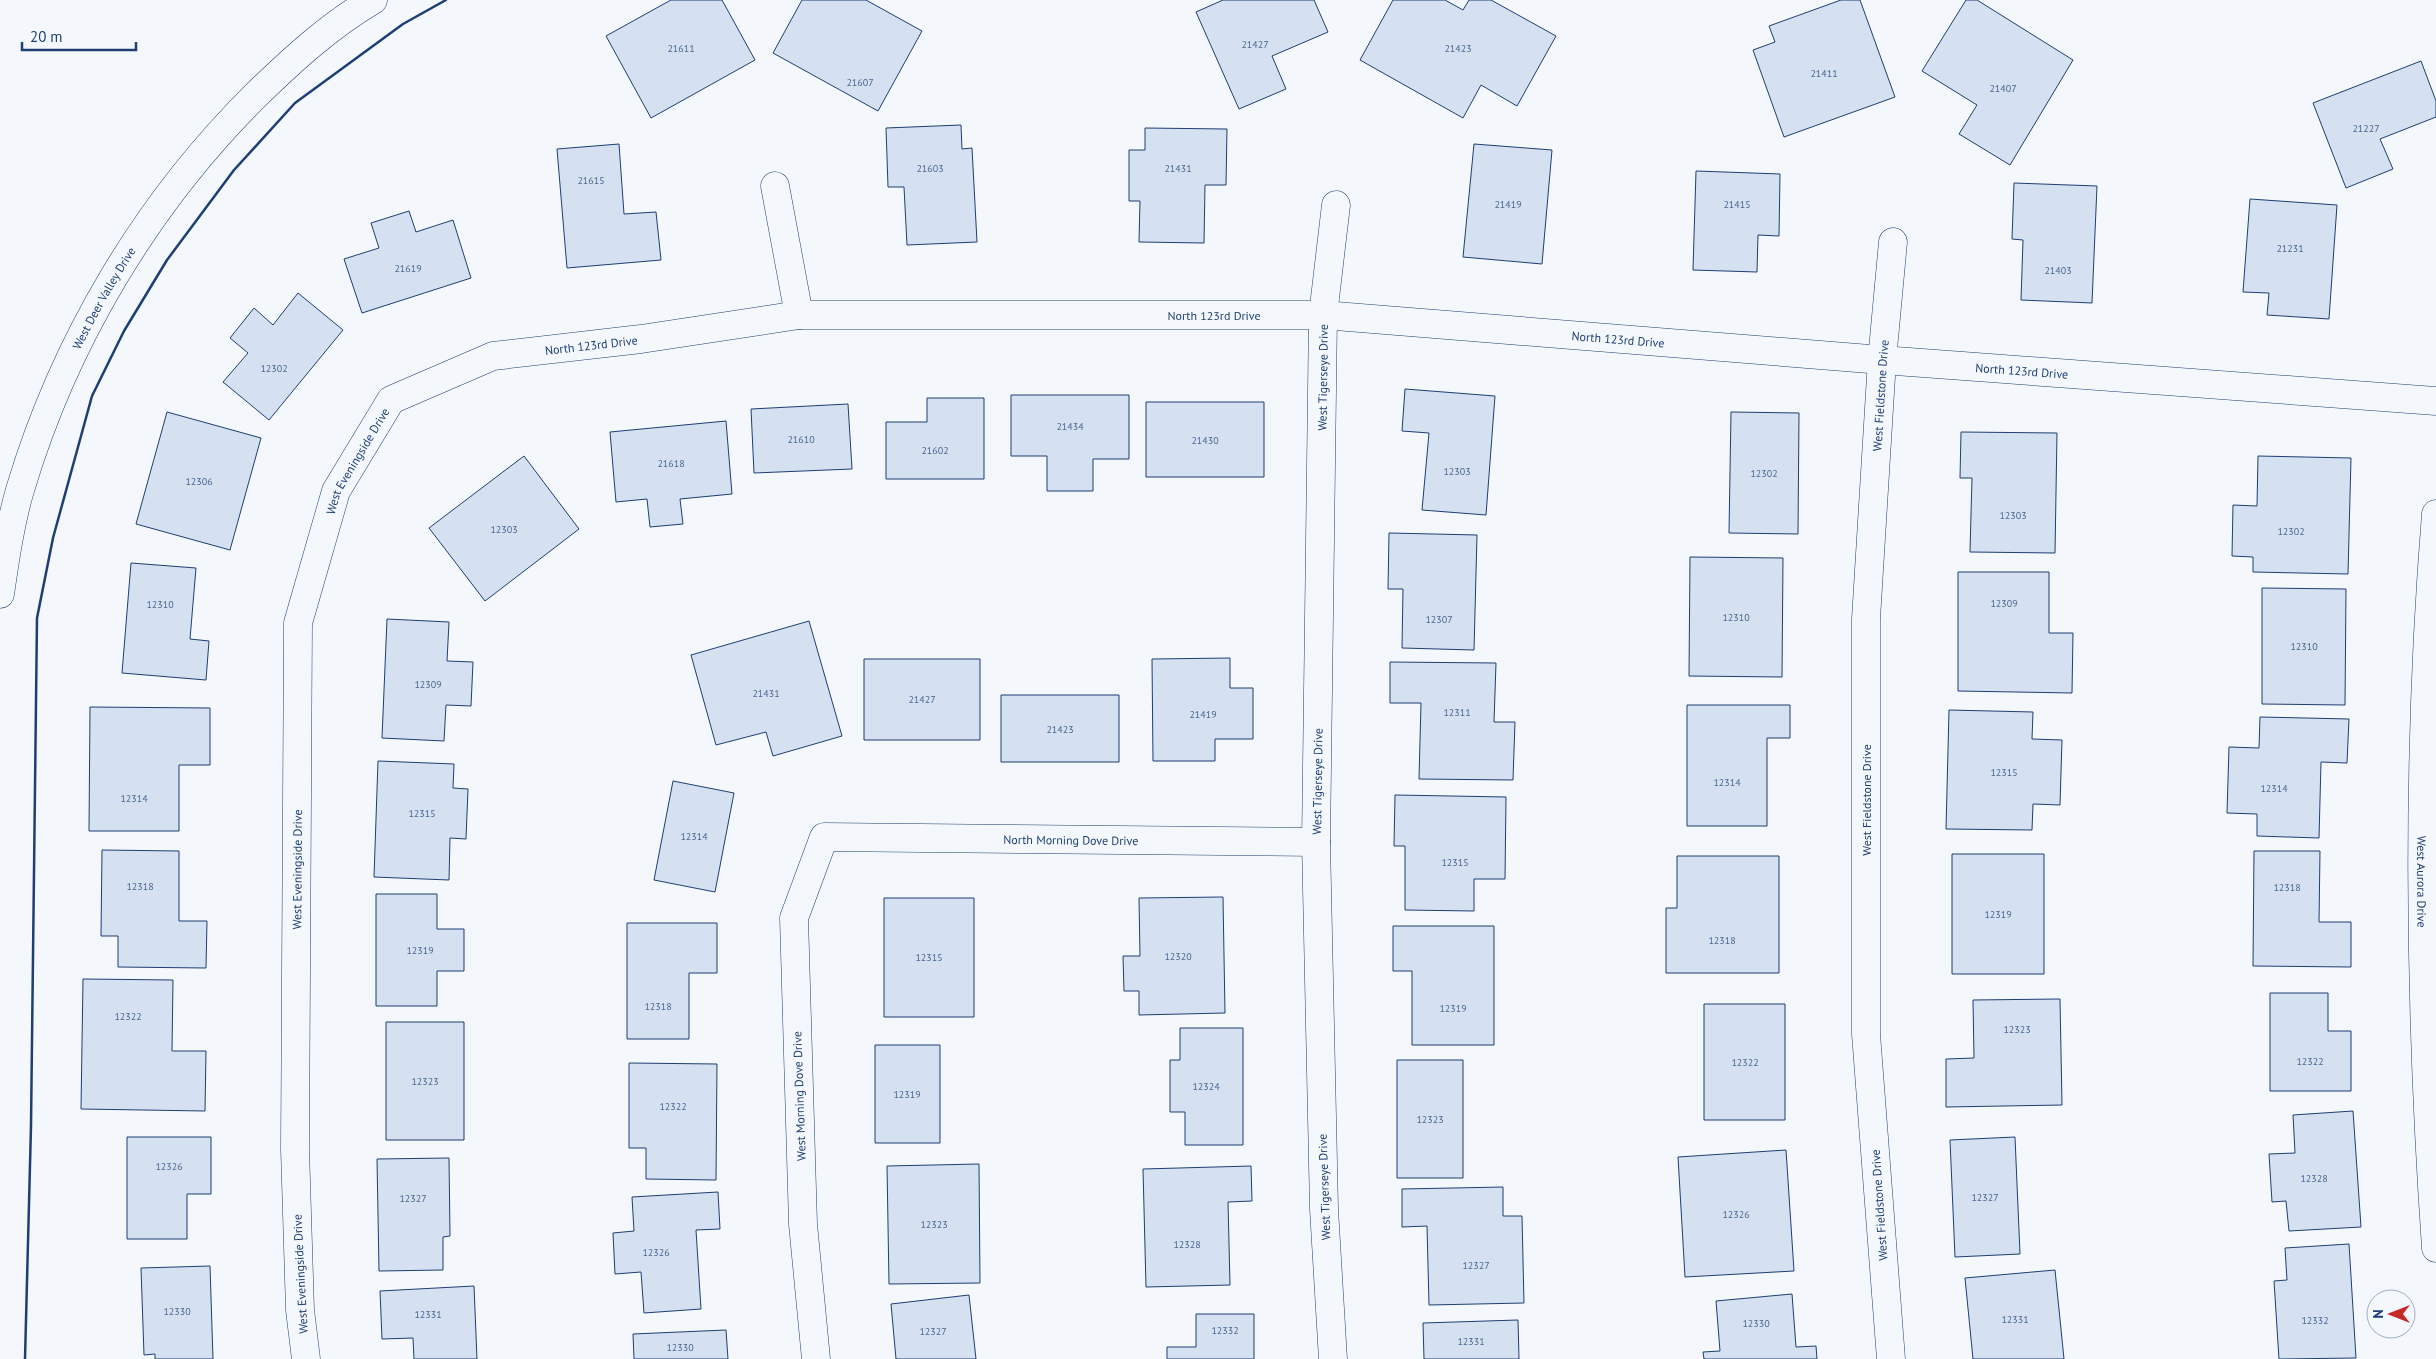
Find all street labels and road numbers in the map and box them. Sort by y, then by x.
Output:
street label: West Deer Valley Drive [69,244,138,351]
street label: North 123rd Drive [1167,308,1261,323]
street label: West Tigerseye Drive [1314,324,1330,431]
street label: North 123rd Drive [1571,328,1665,350]
street label: North 123rd Drive [544,332,638,357]
street label: West Fieldstone Drive [1869,339,1891,452]
street label: North 123rd Drive [1975,359,2069,381]
street label: West Eveningside Drive [322,405,392,516]
street label: West Tigerseye Drive [1309,728,1325,835]
street label: West Fieldstone Drive [1859,744,1874,856]
street label: West Eveningside Drive [289,809,304,929]
street label: North Morning Dove Drive [1003,831,1138,848]
street label: West Aurora Drive [2415,836,2430,928]
street label: West Morning Dove Drive [789,1031,809,1161]
street label: West Tigerseye Drive [1315,1134,1333,1240]
street label: West Fieldstone Drive [1868,1149,1890,1261]
street label: West Eveningside Drive [289,1214,311,1334]

